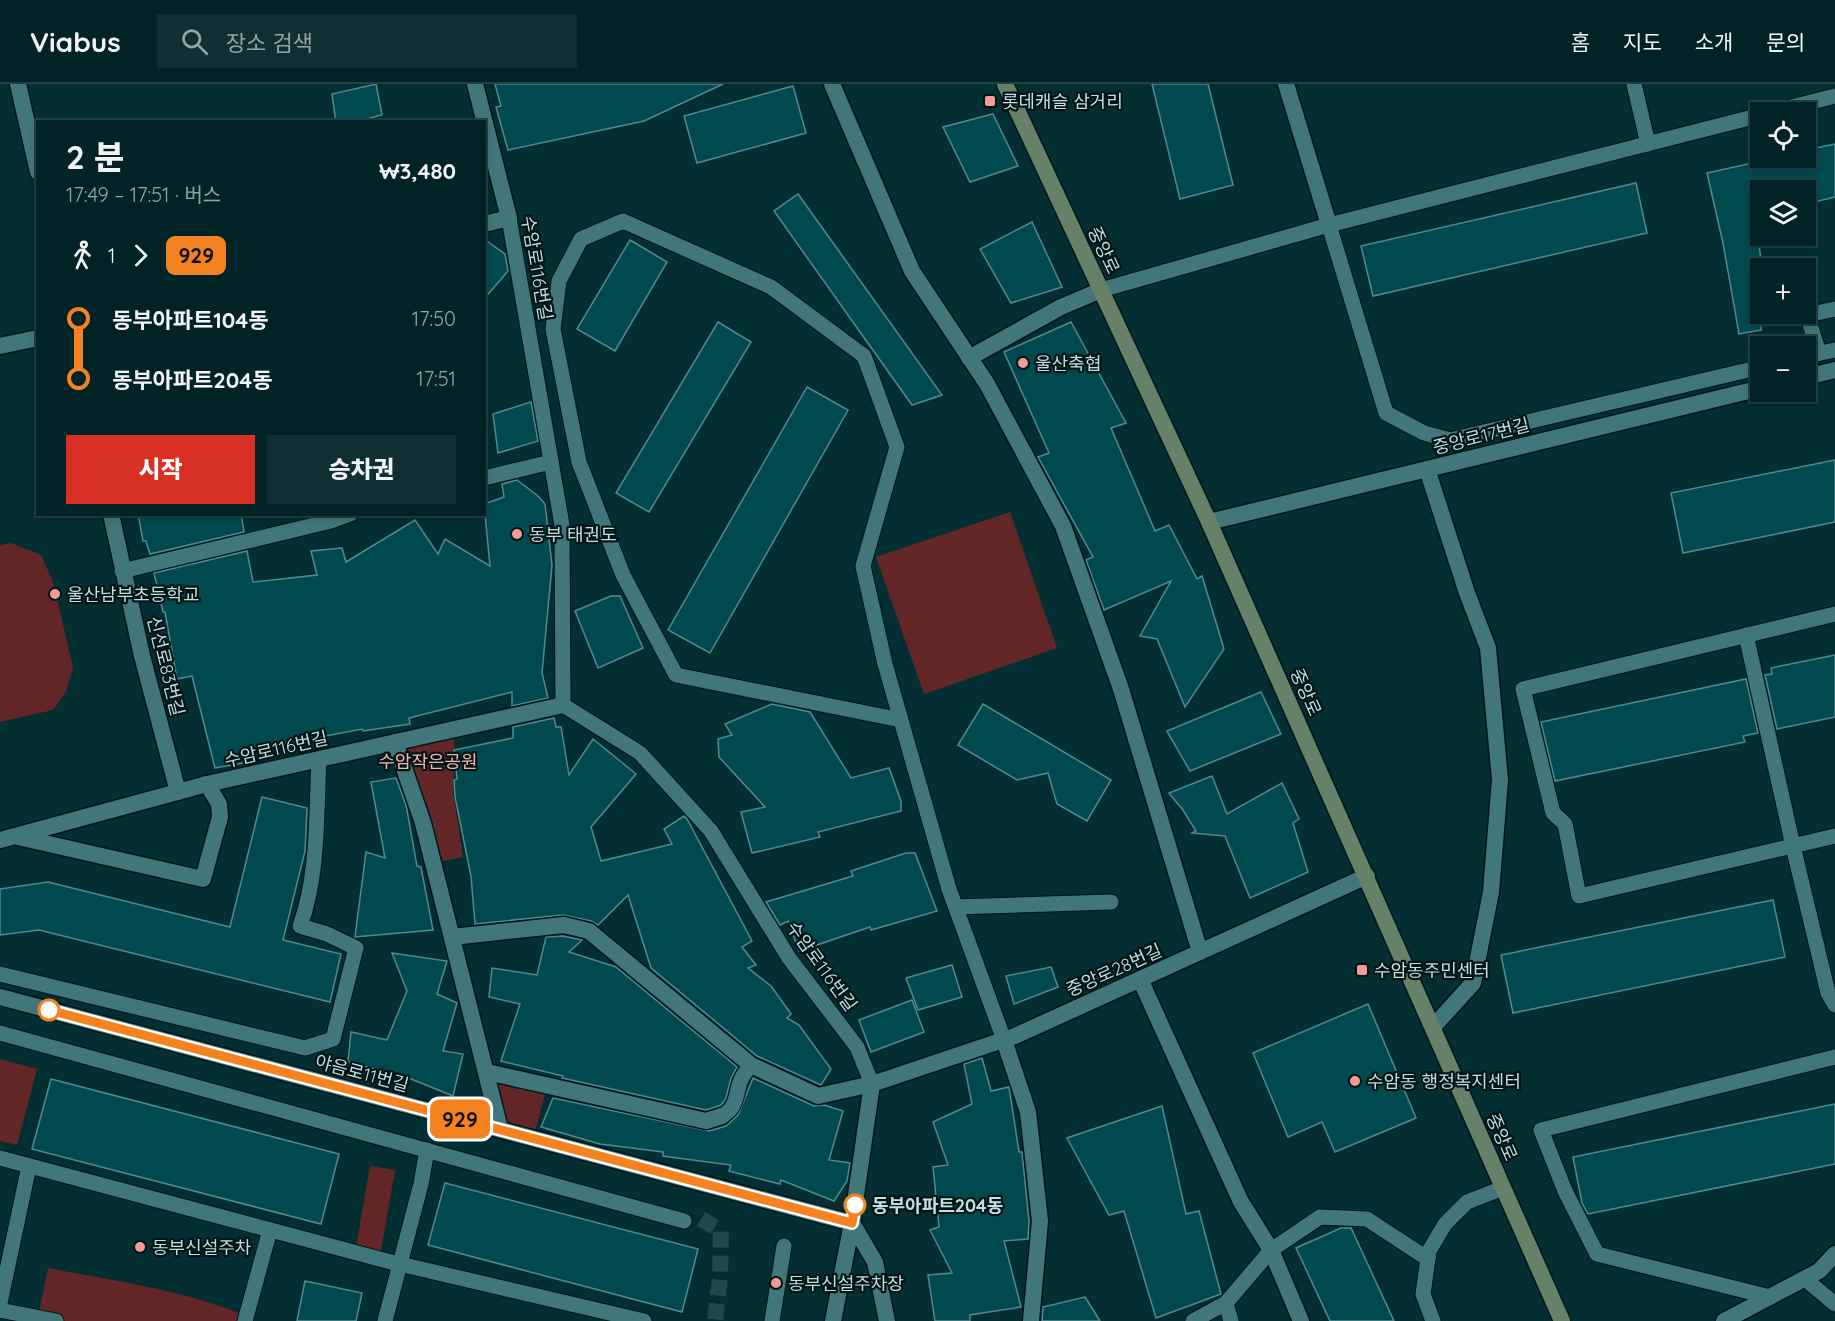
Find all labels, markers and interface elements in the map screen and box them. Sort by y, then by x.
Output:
search box [157,14,577,68]
text: Viabus [30,24,121,59]
icon: search [178,25,211,58]
text: 장소 검색 [226,29,313,57]
text: 홈 [1571,29,1590,55]
text: 지도 [1623,29,1662,55]
text: 소개 [1695,29,1733,55]
text: 문의 [1766,29,1805,55]
place label: 롯데캐슬 삼거리 [1002,90,1123,113]
marker: 롯데캐슬 삼거리 [983,94,997,108]
map controls [1750,102,1816,402]
button: locate [1750,102,1816,168]
text: 2 분 [66,136,124,177]
text: ₩3,480 [379,157,456,185]
button: layers [1750,180,1816,246]
text: 17:49 – 17:51 · 버스 [66,182,221,207]
street label: 수암로116번길 [516,214,558,322]
street label: 중앙로 [1083,223,1125,277]
icon: walk [66,239,99,272]
icon: forward [124,239,157,272]
text: 929 [178,242,214,268]
text: 1 [108,243,115,268]
button: + [1750,258,1816,324]
text: 동부아파트104동 [112,306,268,334]
text: 17:50 [412,306,456,331]
button: − [1750,336,1816,402]
place label: 울산축협 [1035,352,1101,375]
marker: 울산축협 [1016,356,1030,370]
text: 동부아파트204동 [112,366,272,394]
text: 17:51 [416,366,456,391]
street label: 중앙로17번길 [1430,413,1532,459]
button: 시작 [66,435,255,504]
button: 승차권 [267,435,456,504]
place label: 동부 태권도 [529,523,617,546]
marker: 동부 태권도 [510,527,524,541]
place label: 울산남부초등학교 [67,583,199,606]
marker: 울산남부초등학교 [48,587,62,601]
street label: 신선로83번길 [143,614,189,718]
street label: 중앙로 [1285,665,1327,719]
street label: 수암로116번길 [222,726,330,772]
park label: 수암작은공원 [378,750,478,773]
street label: 수암로116번길 [782,916,862,1016]
street label: 중앙로28번길 [1063,939,1165,1001]
place label: 수암동주민센터 [1374,959,1490,982]
marker: 수암동주민센터 [1355,963,1369,977]
unlabelled marker [38,999,60,1021]
street label: 야음로11번길 [313,1049,411,1097]
place label: 수암동 행정복지센터 [1367,1070,1521,1093]
marker: 수암동 행정복지센터 [1348,1074,1362,1088]
line badge: 929 [426,1100,494,1138]
text: 929 [442,1106,478,1132]
street label: 중앙로 [1481,1110,1523,1164]
marker: 동부아파트204동 [844,1194,866,1216]
place label: 동부아파트204동 [872,1194,1003,1217]
place label: 동부신설주차 [152,1236,252,1259]
marker: 동부신설주차 [133,1240,147,1254]
place label: 동부신설주차장 [788,1272,904,1295]
marker: 동부신설주차장 [769,1276,783,1290]

